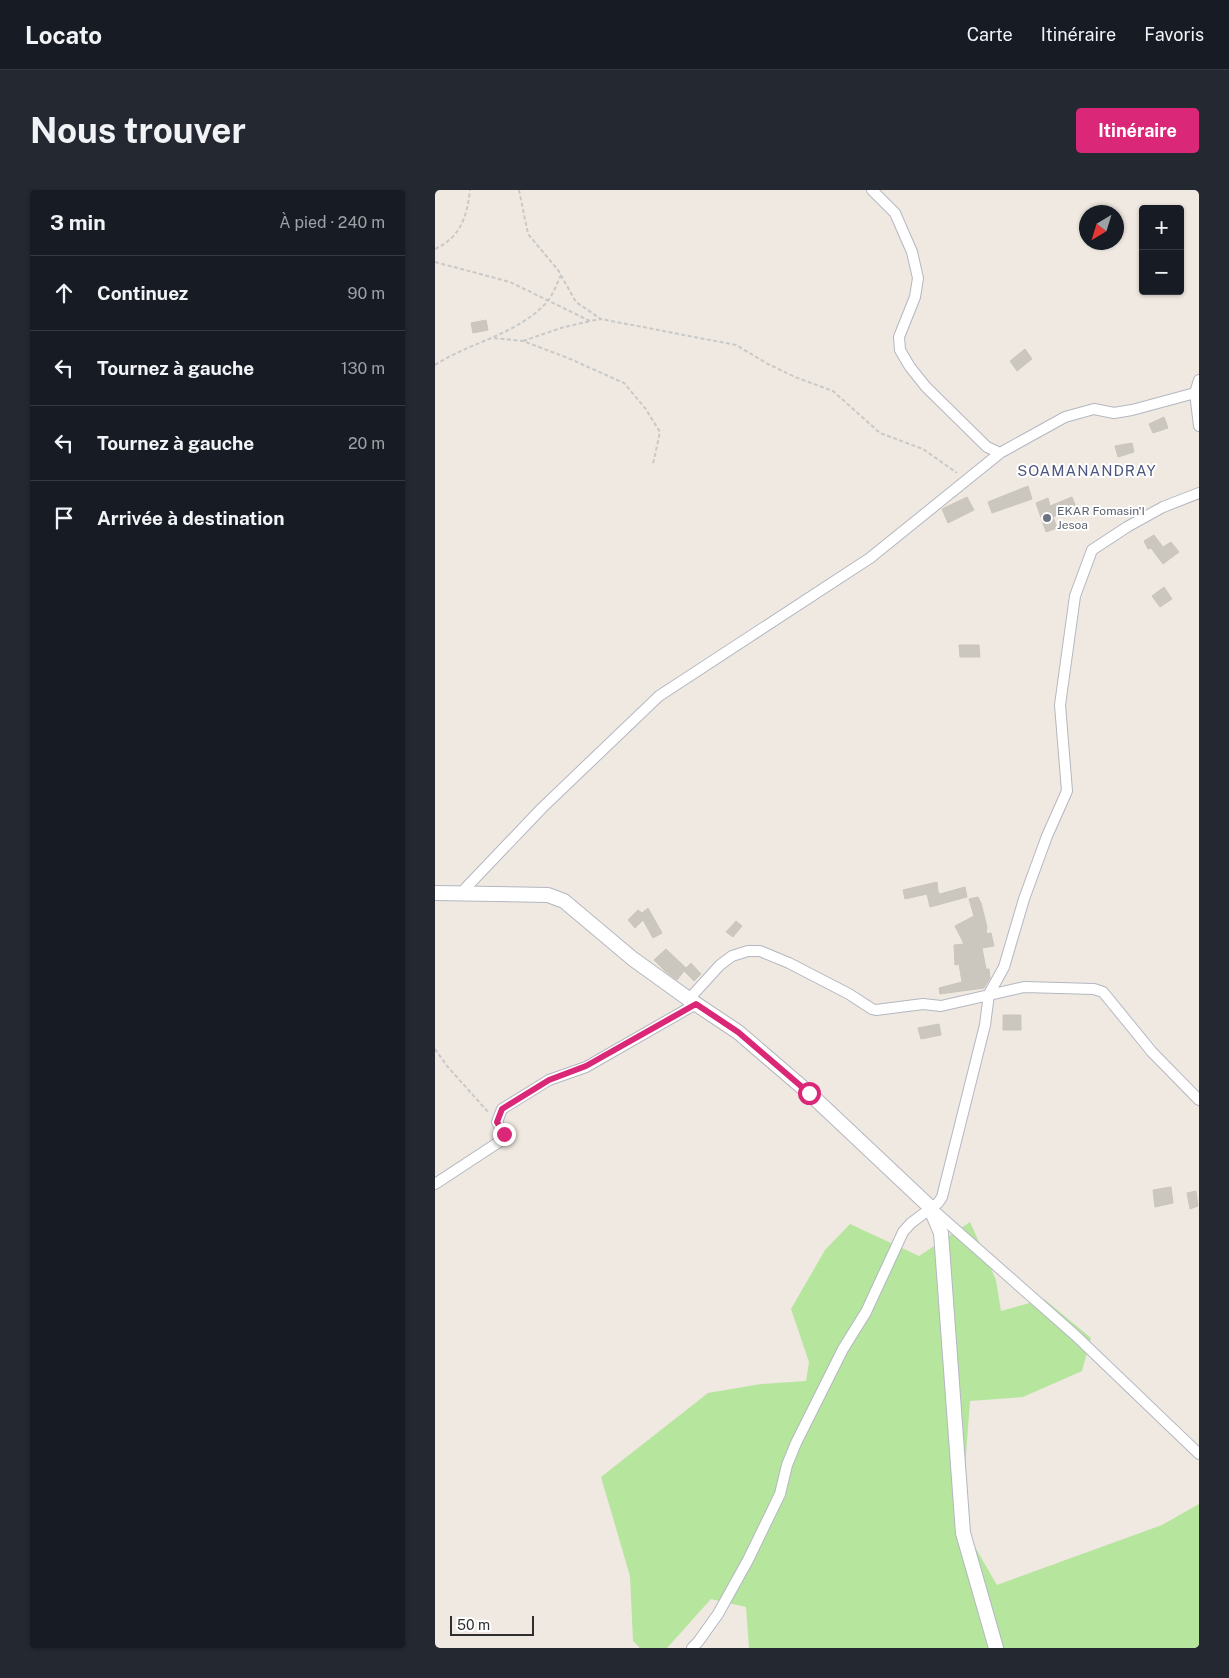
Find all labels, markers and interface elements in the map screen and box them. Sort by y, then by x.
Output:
text: Locato [25,21,102,49]
text: Carte [967,24,1013,45]
text: Itinéraire [1041,24,1116,45]
text: Favoris [1144,24,1204,45]
button: Itinéraire [1076,108,1199,153]
text: Nous trouver [30,110,246,151]
north arrow [1079,205,1124,250]
map controls [1139,205,1184,295]
button: + [1139,205,1184,250]
text: 3 min [50,210,106,235]
text: À pied · 240 m [279,213,385,232]
button: − [1139,250,1184,295]
icon: ahead [50,279,78,307]
text: Continuez [97,282,188,304]
text: 90 m [348,284,385,303]
icon: left [50,354,78,382]
text: Tournez à gauche [97,357,254,379]
text: 130 m [341,359,385,378]
icon: left [50,429,78,457]
text: Tournez à gauche [97,432,254,454]
text: 20 m [348,434,385,453]
district label: SOAMANANDRAY [1017,462,1157,479]
icon: arrive [50,504,78,532]
place label: EKAR Fomasin'I Jesoa [1057,504,1145,532]
text: Arrivée à destination [97,507,285,529]
marker: EKAR Fomasin'I Jesoa [1041,512,1053,524]
route start [798,1082,821,1105]
route end [493,1123,516,1146]
scale bar [450,1613,534,1636]
text: 50 m [457,1617,490,1633]

